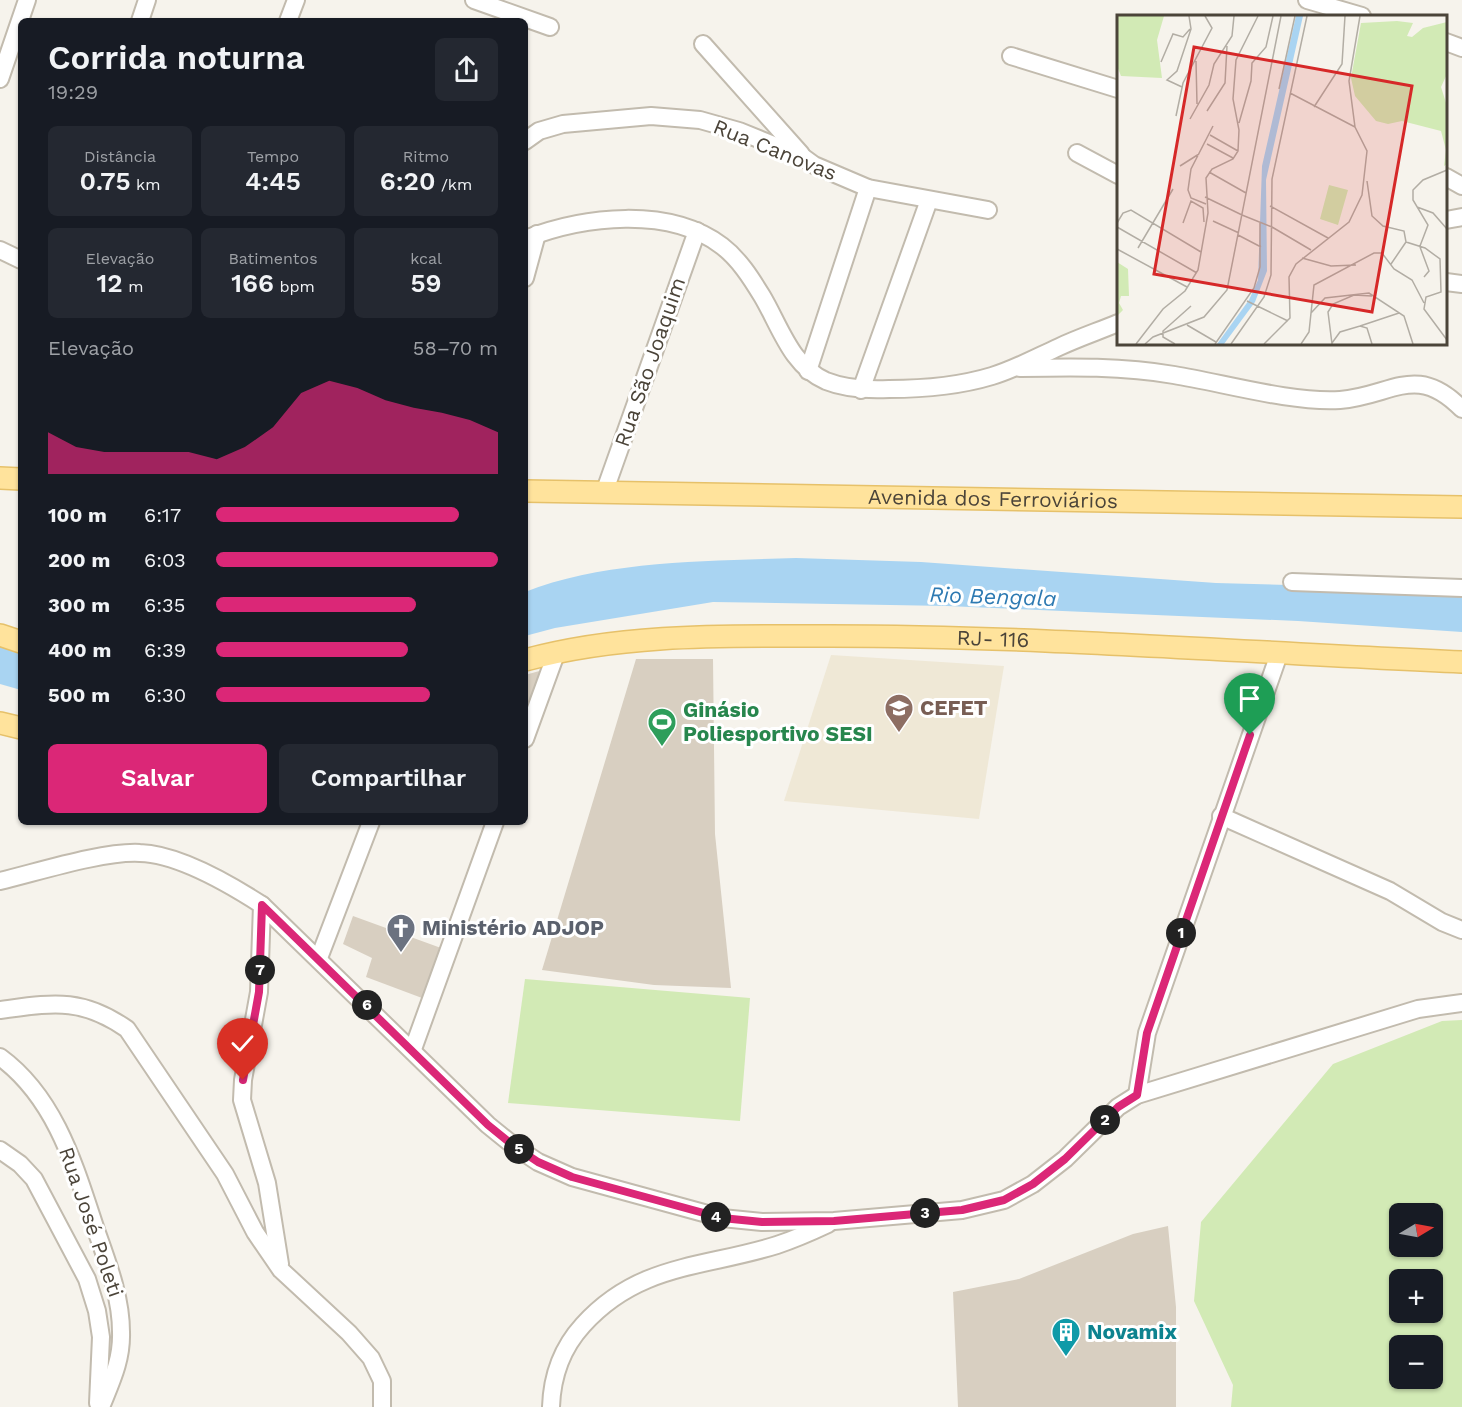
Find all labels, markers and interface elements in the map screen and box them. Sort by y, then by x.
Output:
inset map [1117,15,1447,345]
text: Corrida noturna [48,38,305,77]
button: share [435,38,498,101]
text: 19:29 [48,80,98,104]
street label: Rua Canovas [710,113,840,186]
text: Distância [84,147,156,166]
text: Tempo [247,147,299,166]
text: Ritmo [403,147,449,166]
text: 0.75 [80,166,131,196]
text: 4:45 [245,166,301,196]
text: 6:20 [380,166,435,196]
text: km [131,175,160,194]
text: /km [435,175,472,194]
text: Elevação [86,249,154,268]
text: Batimentos [228,249,318,268]
text: kcal [410,249,442,268]
text: 12 [97,268,123,298]
text: 166 [231,268,274,298]
text: 59 [410,268,442,298]
street label: Rua São Joaquim [609,274,690,450]
text: m [123,277,143,296]
text: bpm [274,277,315,296]
text: Elevação [48,336,134,360]
text: 58–70 m [413,336,498,360]
street label: Avenida dos Ferroviários [868,484,1118,513]
text: 100 m [48,503,107,527]
text: 6:17 [144,503,181,527]
text: 200 m [48,548,110,572]
text: 6:03 [144,548,186,572]
water label: Rio Bengala [929,582,1057,611]
text: 300 m [48,593,110,617]
text: 6:35 [144,593,185,617]
street label: RJ- 116 [956,625,1030,652]
text: 400 m [48,638,111,662]
text: 6:39 [144,638,186,662]
pin [1224,673,1275,735]
icon: arrive [1233,682,1266,715]
text: 500 m [48,683,110,707]
text: 6:30 [144,683,186,707]
school or university icon: CEFET [883,692,915,734]
place label: CEFET [920,695,988,720]
place label: Ginásio Poliesportivo SESI [683,697,873,746]
sports icon: Ginásio Poliesportivo SESI [646,706,678,748]
button: Salvar [48,744,267,813]
button: Compartilhar [279,744,498,813]
church icon: Ministério ADJOP [385,912,417,954]
place label: Ministério ADJOP [422,915,604,940]
pin: 1 [1166,918,1196,948]
text: 1 [1178,923,1184,942]
pin: 7 [245,955,275,985]
text: 7 [255,960,265,979]
pin: 6 [352,990,382,1020]
text: 6 [362,995,372,1014]
pin [217,1018,268,1080]
icon: check [226,1027,259,1060]
pin: 2 [1090,1105,1120,1135]
text: 2 [1100,1110,1110,1129]
pin: 5 [504,1134,534,1164]
text: 5 [514,1139,524,1158]
street label: Rua José Poleti [54,1143,129,1300]
pin: 3 [910,1198,940,1228]
pin: 4 [701,1202,731,1232]
text: 3 [920,1203,930,1222]
north arrow [1389,1203,1443,1257]
map controls [1389,1203,1443,1389]
text: 4 [711,1207,721,1226]
button: + [1389,1269,1443,1323]
building icon: Novamix [1050,1316,1082,1358]
place label: Novamix [1087,1319,1177,1344]
button: − [1389,1335,1443,1389]

